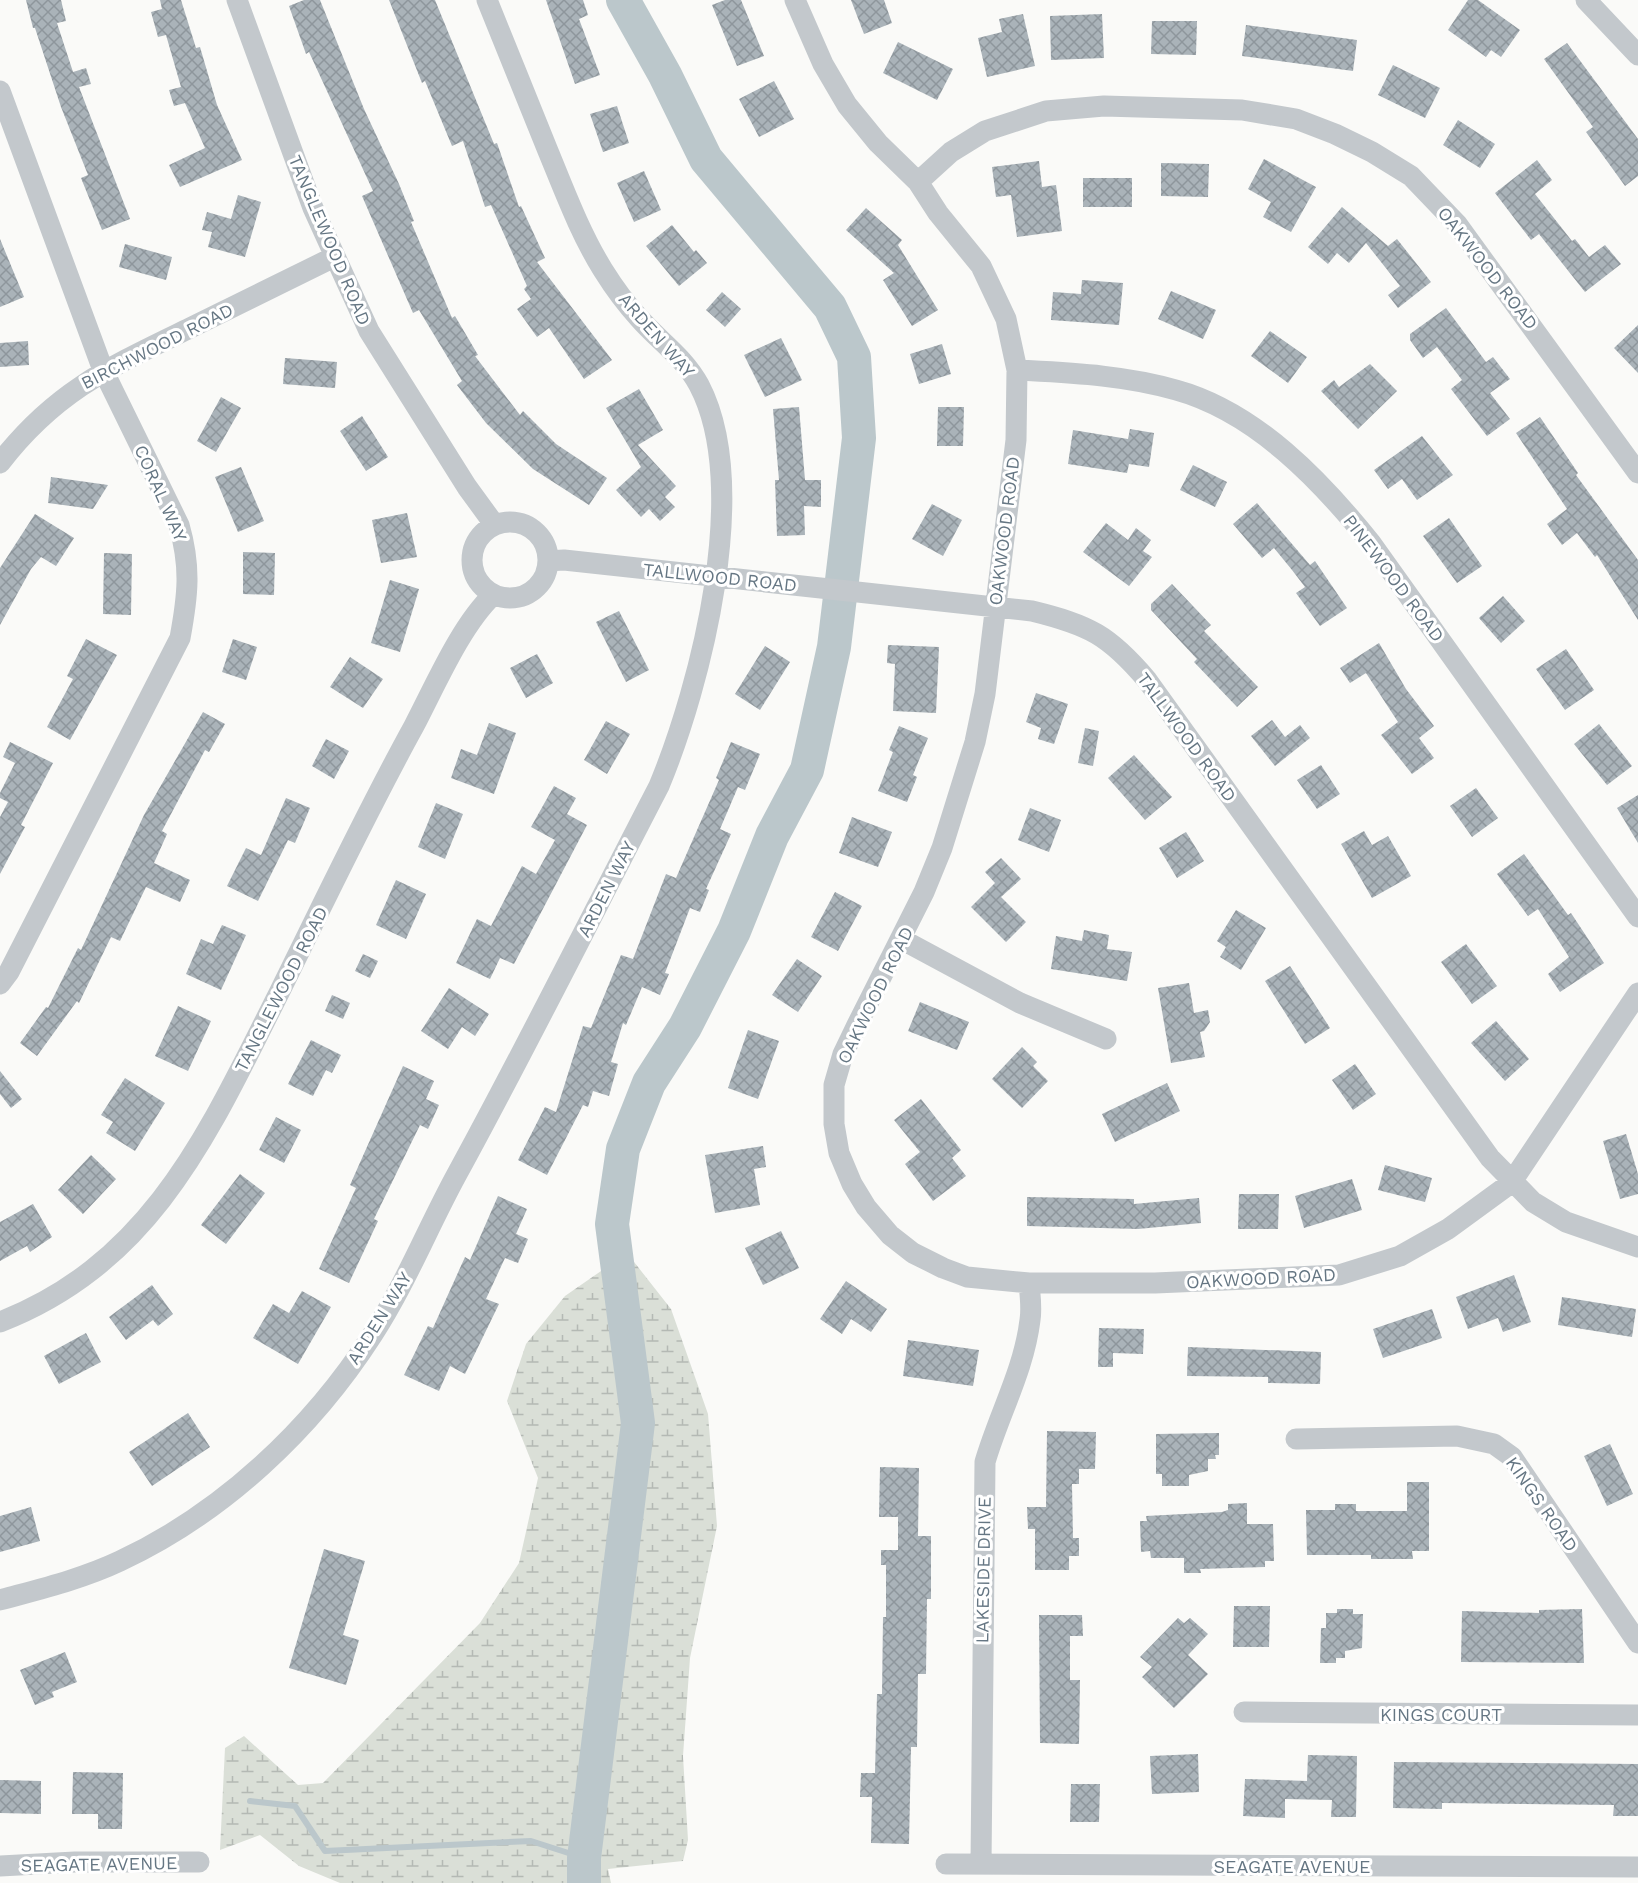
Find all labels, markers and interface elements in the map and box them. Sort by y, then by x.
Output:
street label: TANGLEWOOD ROAD [285,152,375,328]
street label: OAKWOOD ROAD [1434,203,1542,333]
street label: ARDEN WAY [615,289,700,382]
street label: BIRCHWOOD ROAD [78,299,236,393]
street label: CORAL WAY [130,442,192,545]
street label: OAKWOOD ROAD [984,455,1024,607]
street label: PINEWOOD ROAD [1339,510,1449,646]
street label: TALLWOOD ROAD [642,558,798,596]
street label: TALLWOOD ROAD [1133,668,1241,806]
street label: ARDEN WAY [573,837,639,940]
street label: TANGLEWOOD ROAD [230,903,332,1075]
street label: OAKWOOD ROAD [833,923,917,1067]
street label: OAKWOOD ROAD [1186,1264,1336,1292]
street label: ARDEN WAY [342,1267,416,1368]
street label: KINGS ROAD [1502,1453,1582,1555]
street label: LAKESIDE DRIVE [971,1496,995,1644]
street label: KINGS COURT [1380,1704,1502,1725]
street label: SEAGATE AVENUE [20,1852,178,1876]
street label: SEAGATE AVENUE [1214,1856,1370,1877]

